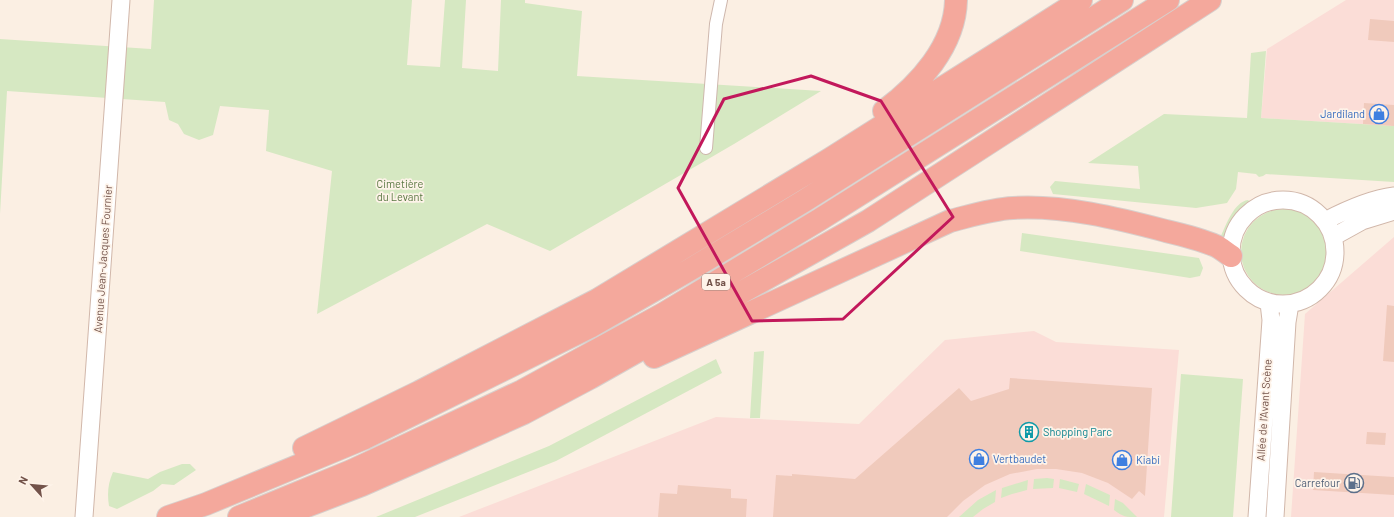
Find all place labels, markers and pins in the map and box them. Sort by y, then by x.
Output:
shop icon: Jardiland [1368,103,1390,125]
place label: Jardiland [1320,107,1365,120]
building icon: Shopping Parc [1018,421,1040,443]
place label: Shopping Parc [1043,425,1112,438]
shop icon: Vertbaudet [968,448,990,470]
shop icon: Kiabi [1111,449,1133,471]
place label: Vertbaudet [993,452,1046,465]
place label: Kiabi [1136,453,1160,466]
fuel station icon: Carrefour [1343,472,1365,494]
place label: Carrefour [1295,476,1340,489]

